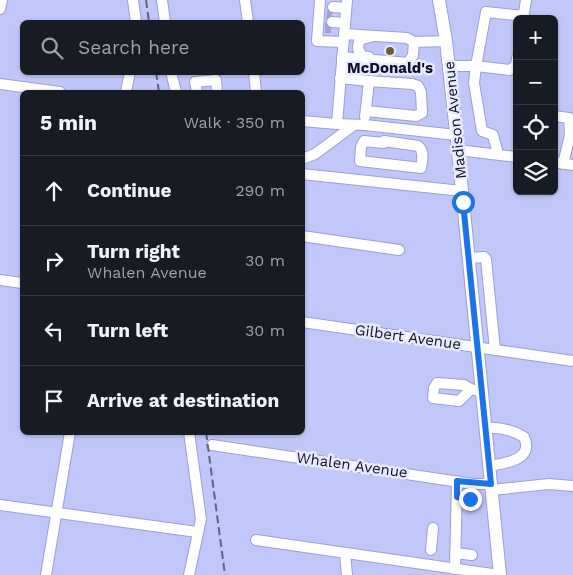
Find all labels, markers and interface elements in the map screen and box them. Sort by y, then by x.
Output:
map controls [513,15,558,195]
button: + [513,15,558,60]
search box [20,20,305,75]
icon: search [38,34,66,62]
text: Search here [78,36,189,59]
marker: McDonald's [384,45,396,57]
place label: McDonald's [347,59,433,77]
street label: Madison Avenue [440,60,470,180]
button: − [513,60,558,105]
button: locate [513,105,558,150]
text: 5 min [40,110,97,135]
text: Walk · 350 m [184,113,285,132]
button: layers [513,150,558,195]
icon: ahead [40,177,68,205]
text: Continue [87,179,171,202]
text: 290 m [235,181,285,200]
route start [452,191,475,214]
text: Turn right [87,240,180,263]
icon: right [40,247,68,275]
text: 30 m [245,251,285,270]
text: Whalen Avenue [87,263,207,282]
icon: left [40,317,68,345]
text: Turn left [87,319,168,342]
text: 30 m [245,321,285,340]
street label: Gilbert Avenue [354,321,462,353]
icon: arrive [40,387,68,415]
text: Arrive at destination [87,389,279,412]
street label: Whalen Avenue [295,448,409,482]
route end [459,488,482,511]

